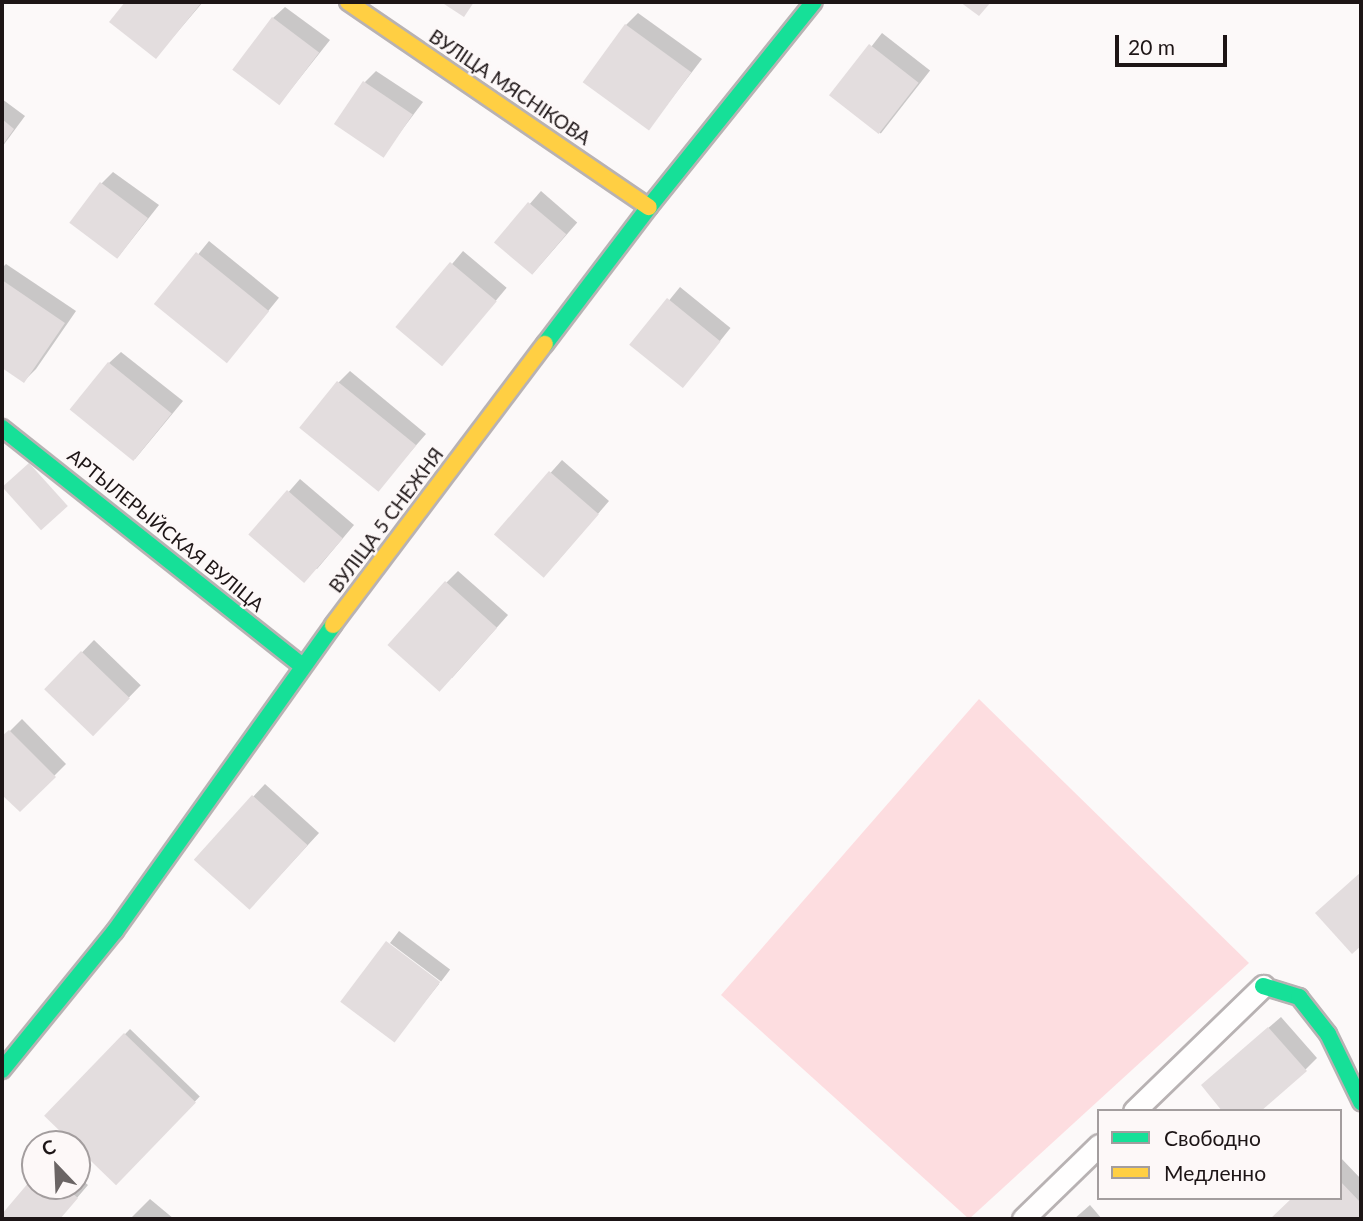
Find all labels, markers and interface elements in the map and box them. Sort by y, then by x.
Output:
scale bar [1118,21,1230,65]
street label: ВУЛІЦА МЯСНІКОВА [425,25,595,149]
text: 20 m [1128,34,1175,59]
street label: ВУЛІЦА 5 СНЕЖНЯ [324,443,448,597]
street label: АРТЫЛЕРЫЙСКАЯ ВУЛІЦА [63,444,269,616]
legend [1097,1109,1342,1200]
text: Свободно [1164,1125,1261,1150]
north arrow [21,1130,91,1200]
text: С [38,1134,59,1160]
text: Медленно [1164,1160,1266,1185]

